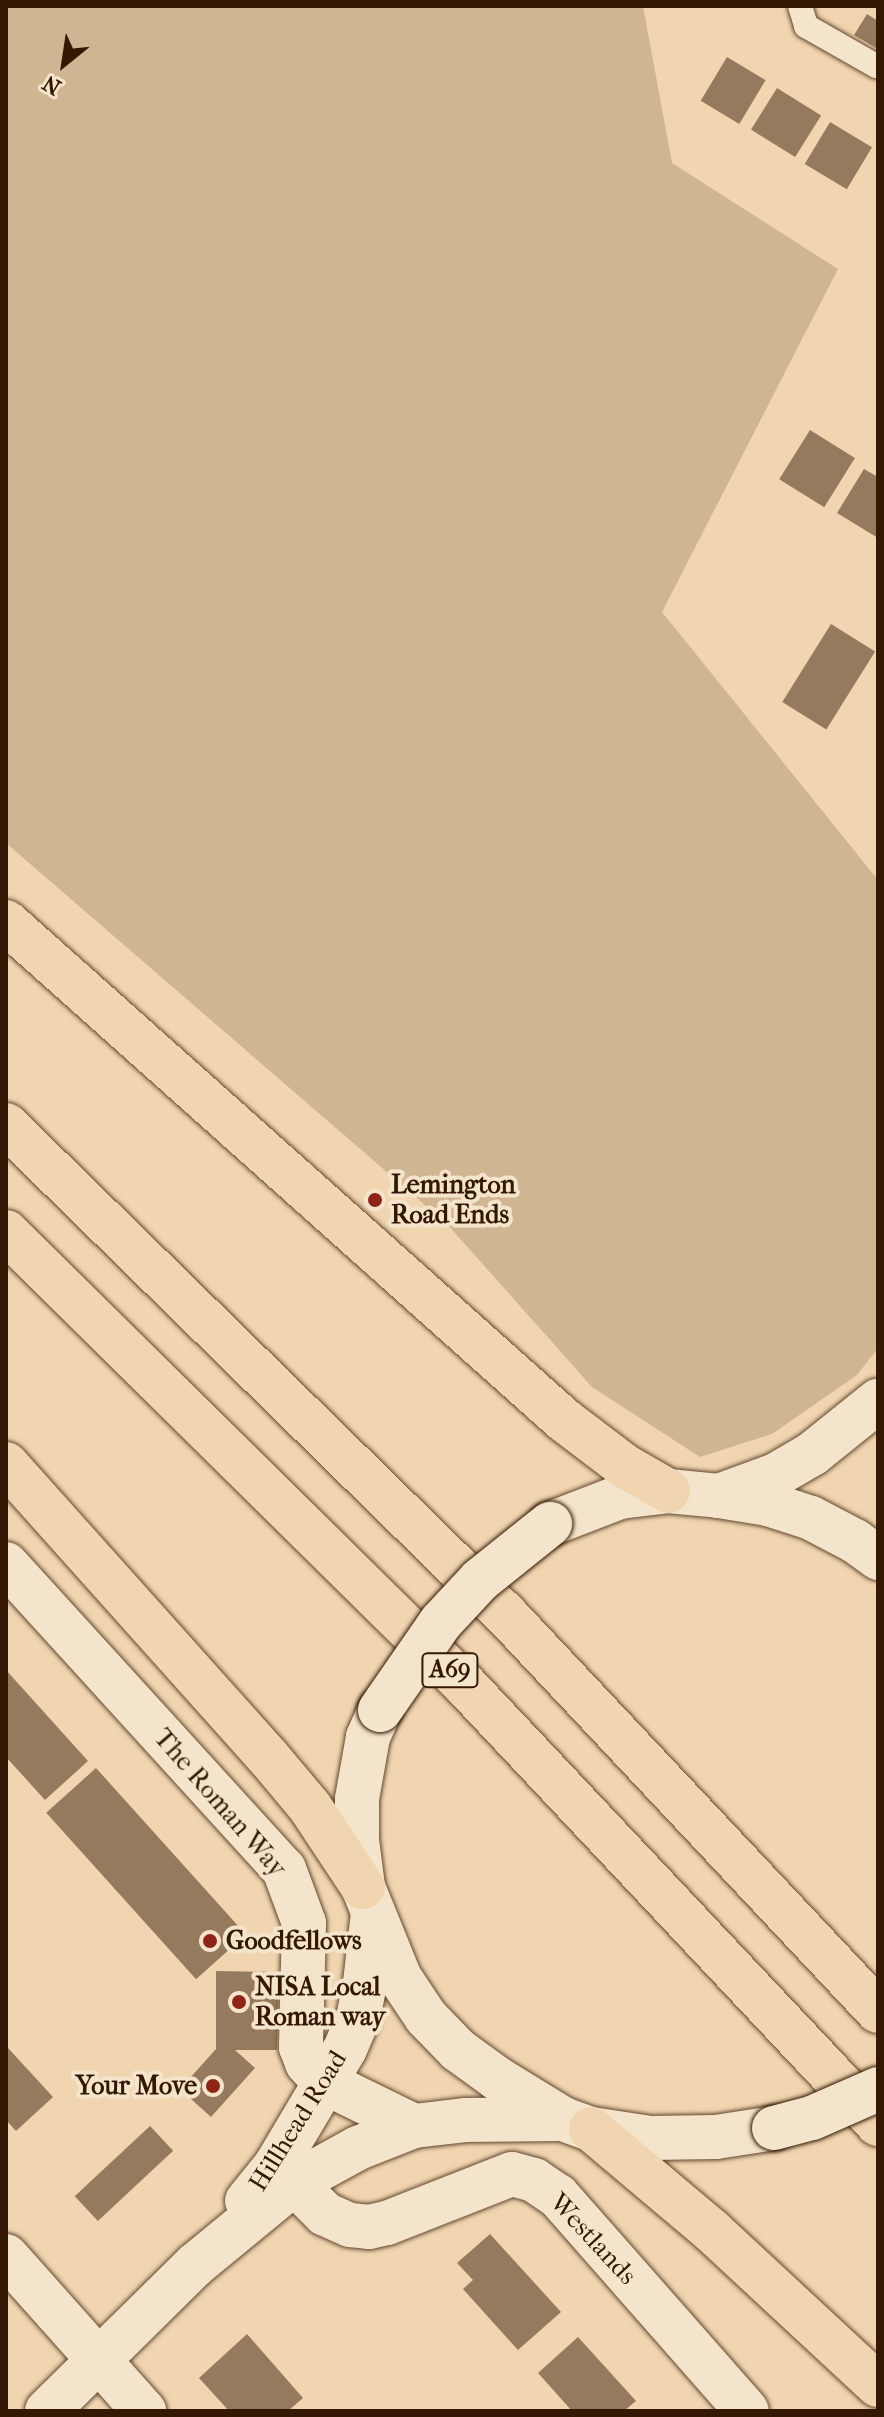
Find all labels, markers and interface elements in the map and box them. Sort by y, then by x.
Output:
north arrow [24,24,104,104]
text: N [38,69,66,100]
place label: Lemington Road Ends [391,1169,516,1230]
marker: Lemington Road Ends [366,1191,384,1209]
road number: A69 [420,1650,480,1690]
street label: The Roman Way [147,1723,293,1883]
place label: Goodfellows [226,1925,362,1957]
marker: Goodfellows [201,1932,219,1950]
place label: NISA Local Roman way [255,1971,385,2032]
marker: NISA Local Roman way [230,1993,248,2011]
street label: Hillhead Road [242,2045,354,2197]
place label: Your Move [76,2070,197,2102]
marker: Your Move [204,2077,222,2095]
street label: Westlands [543,2187,643,2291]

